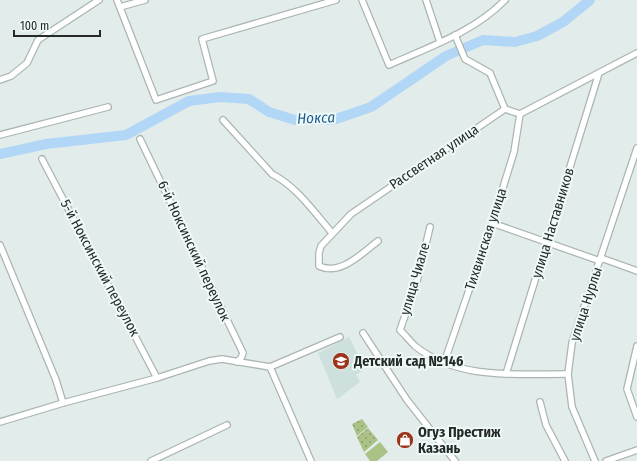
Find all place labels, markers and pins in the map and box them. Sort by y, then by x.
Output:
school or university icon: Детский сад №146 [331,351,351,371]
place label: Детский сад №146 [353,353,463,370]
place label: Огуз Престиж Казань [418,424,501,457]
shop icon: Огуз Престиж Казань [395,430,415,450]

